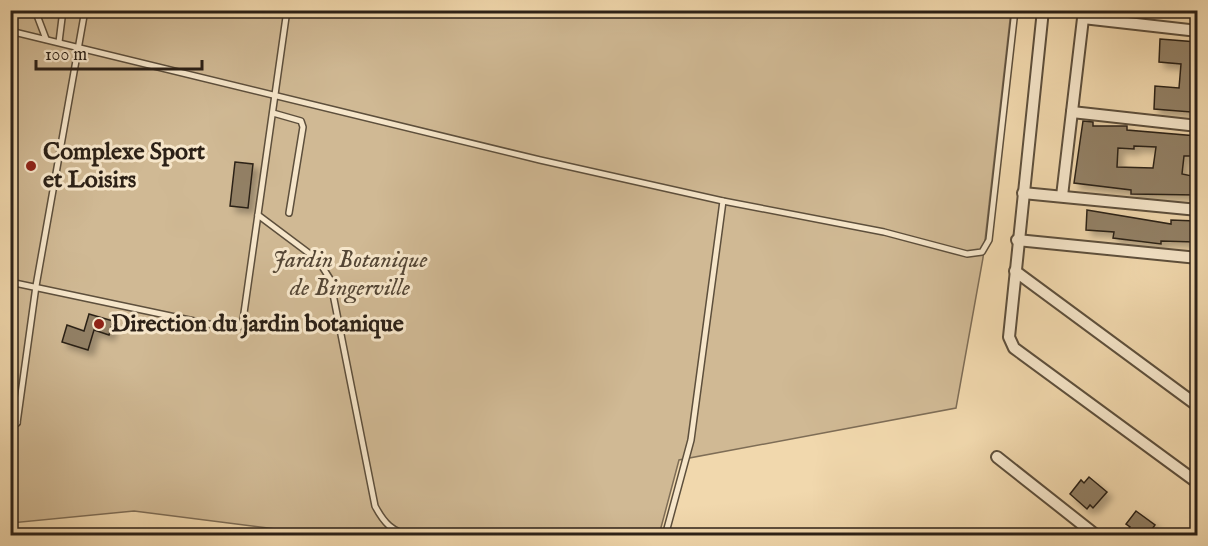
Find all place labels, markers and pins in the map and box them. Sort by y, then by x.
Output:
place label: Complexe Sport et Loisirs [43,137,206,196]
marker: Complexe Sport et Loisirs [24,159,38,173]
place label: Direction du jardin botanique [111,309,404,340]
marker: Direction du jardin botanique [92,317,106,331]

